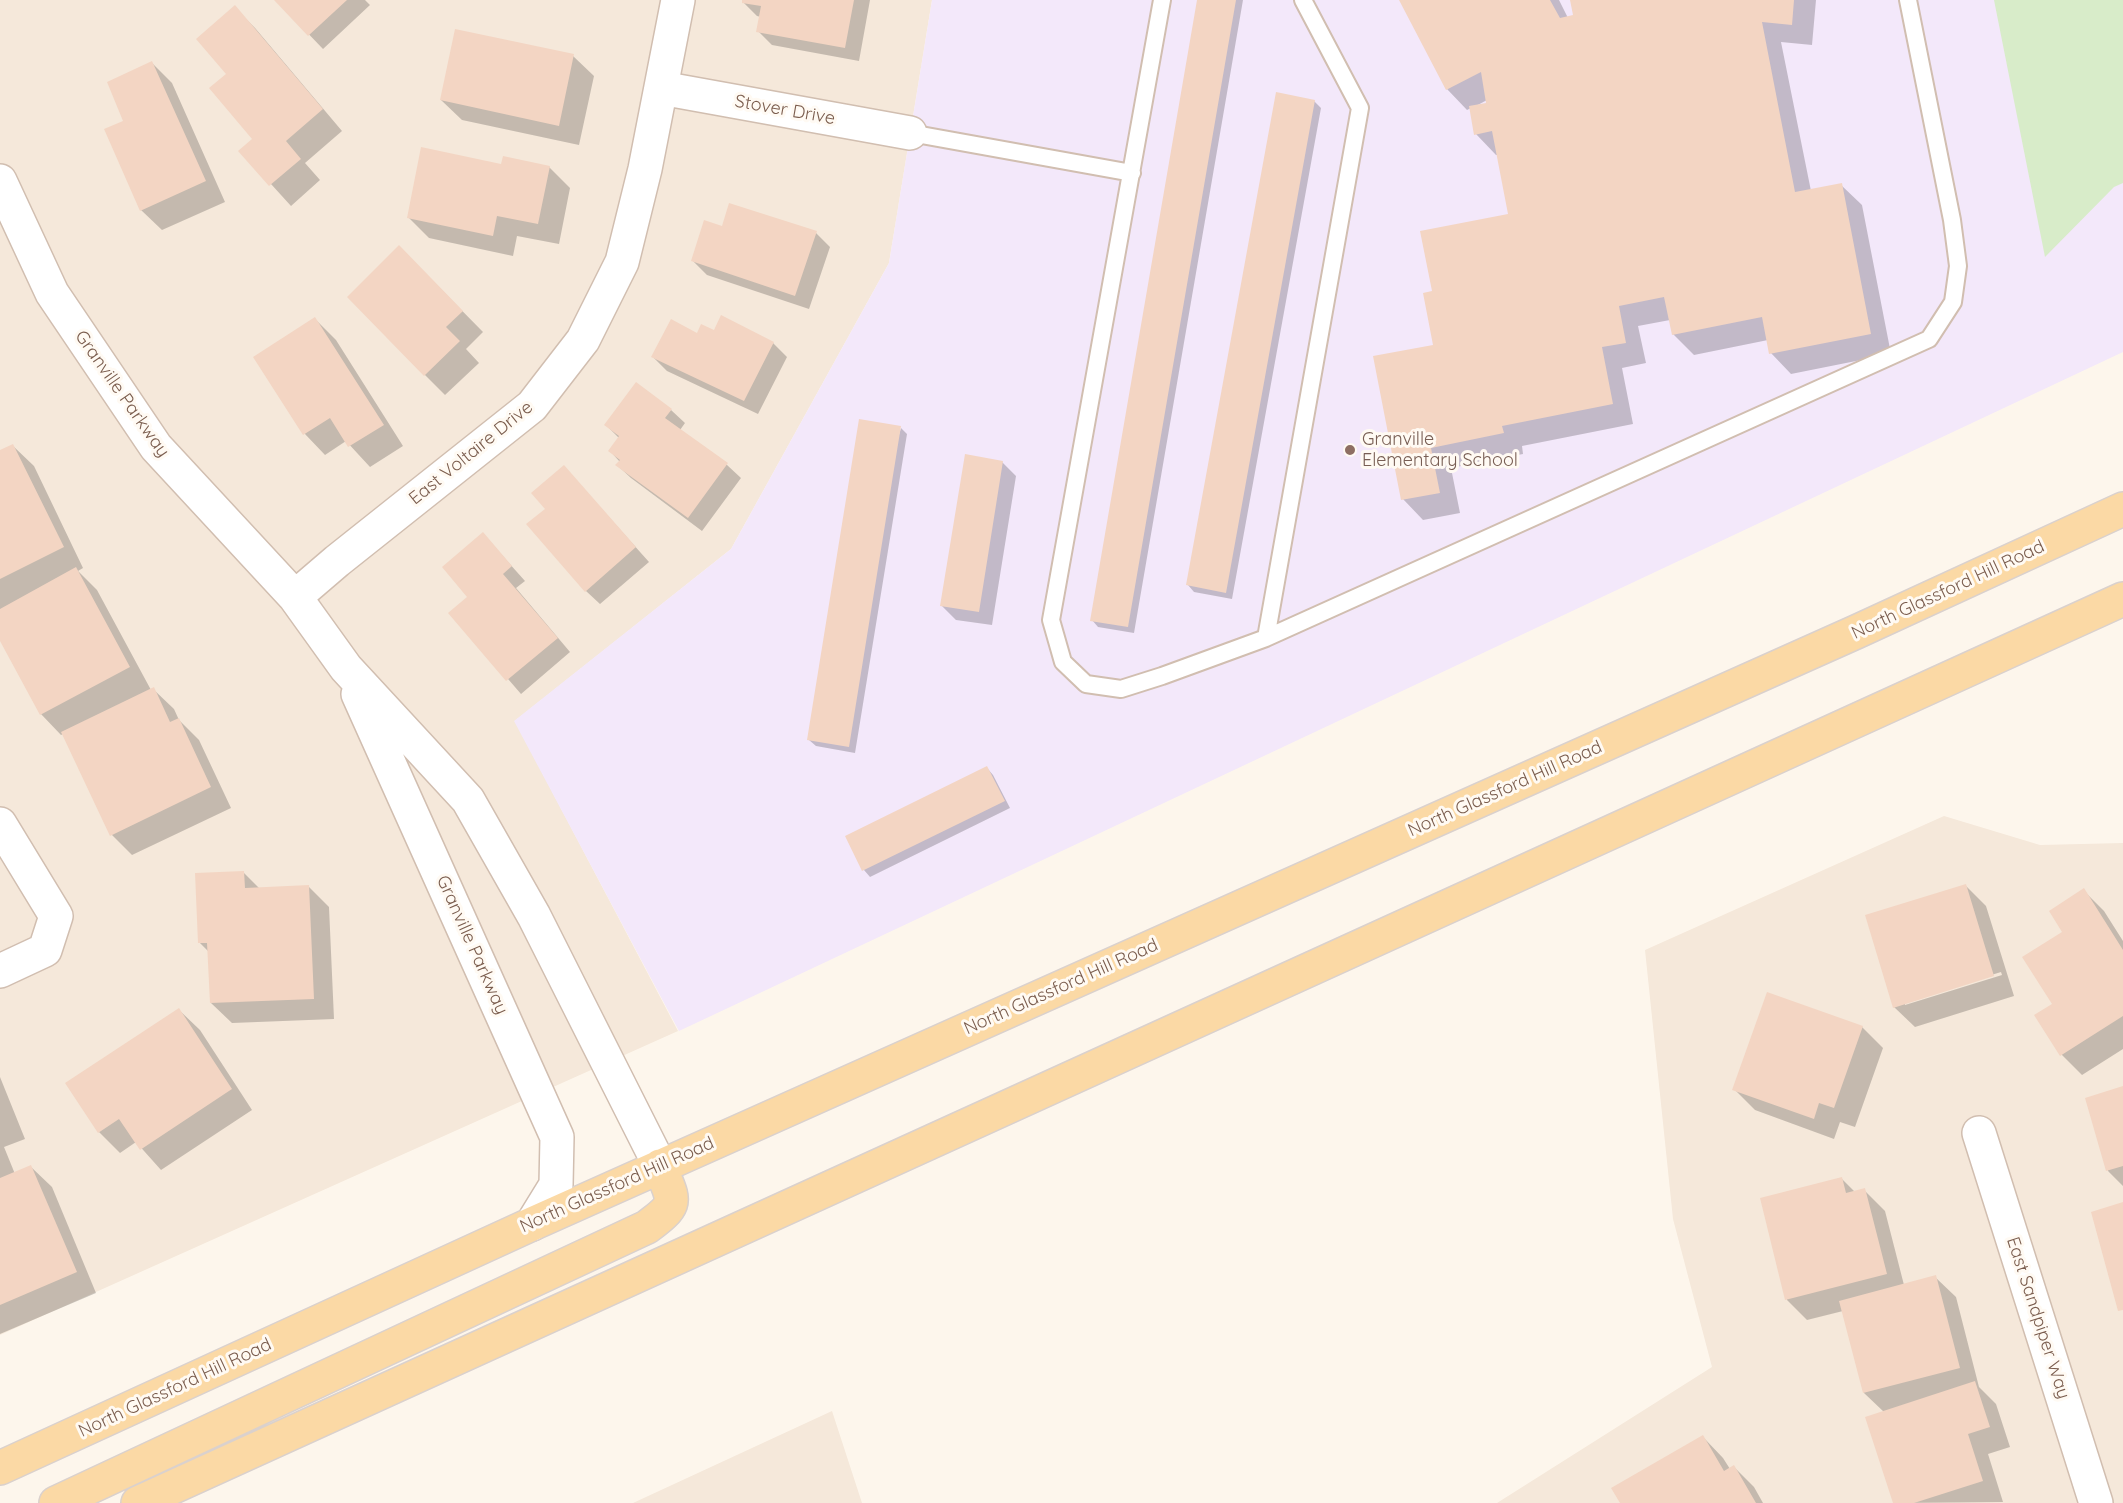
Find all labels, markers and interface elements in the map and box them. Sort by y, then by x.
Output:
street label: Stover Drive [733,91,837,129]
street label: Granville Parkway [70,326,174,462]
street label: East Voltaire Drive [405,396,537,510]
place label: Granville Elementary School [1362,429,1518,472]
marker: Granville Elementary School [1343,443,1357,457]
street label: North Glassford Hill Road [1848,536,2048,644]
street label: North Glassford Hill Road [1405,736,1605,842]
street label: Granville Parkway [432,872,512,1018]
street label: North Glassford Hill Road [961,934,1161,1040]
street label: North Glassford Hill Road [517,1132,717,1238]
street label: East Sandpiper Way [2002,1234,2074,1402]
street label: North Glassford Hill Road [75,1334,275,1442]

